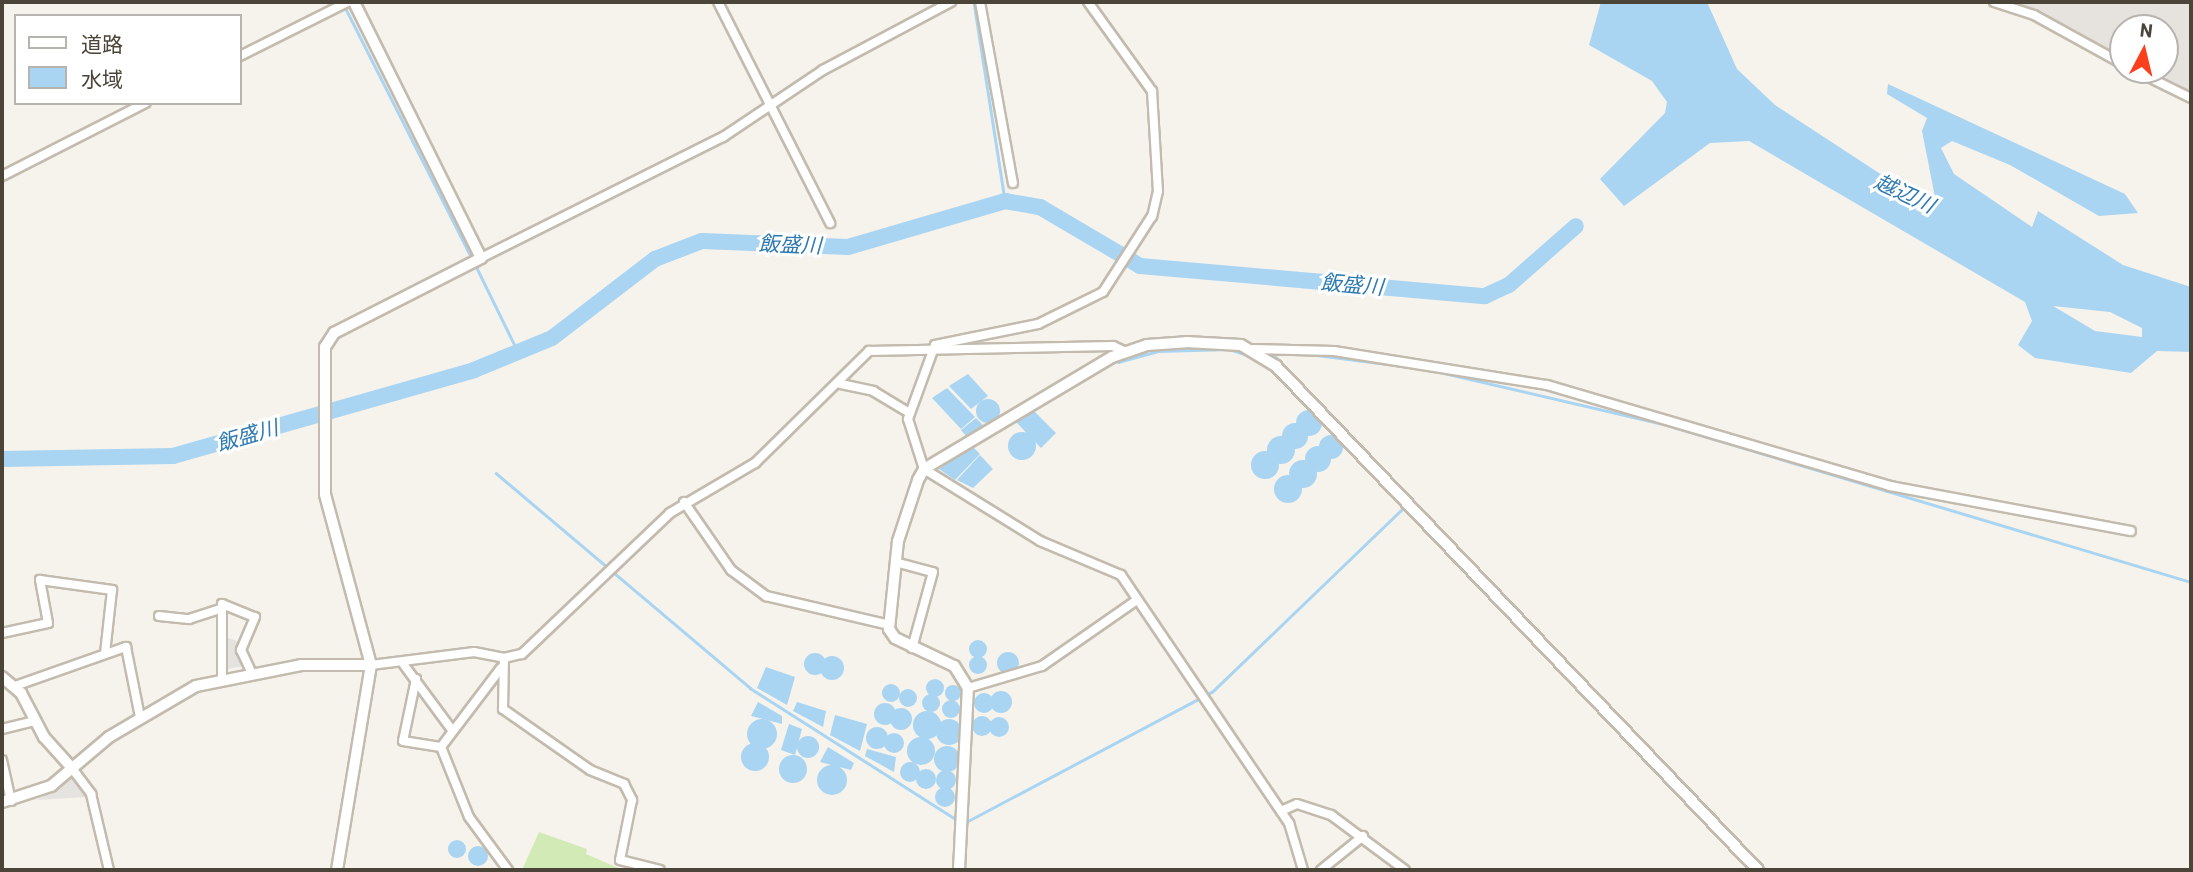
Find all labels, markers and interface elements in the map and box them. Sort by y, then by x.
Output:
legend [14,14,242,105]
north arrow [2109,14,2179,84]
text: N [2139,17,2154,42]
text: 道路 [81,31,123,56]
text: 水域 [81,66,123,91]
water label: 越辺川 [1871,168,1939,218]
water label: 飯盛川 [758,230,822,258]
water label: 飯盛川 [1320,269,1384,299]
water label: 飯盛川 [213,414,281,456]

